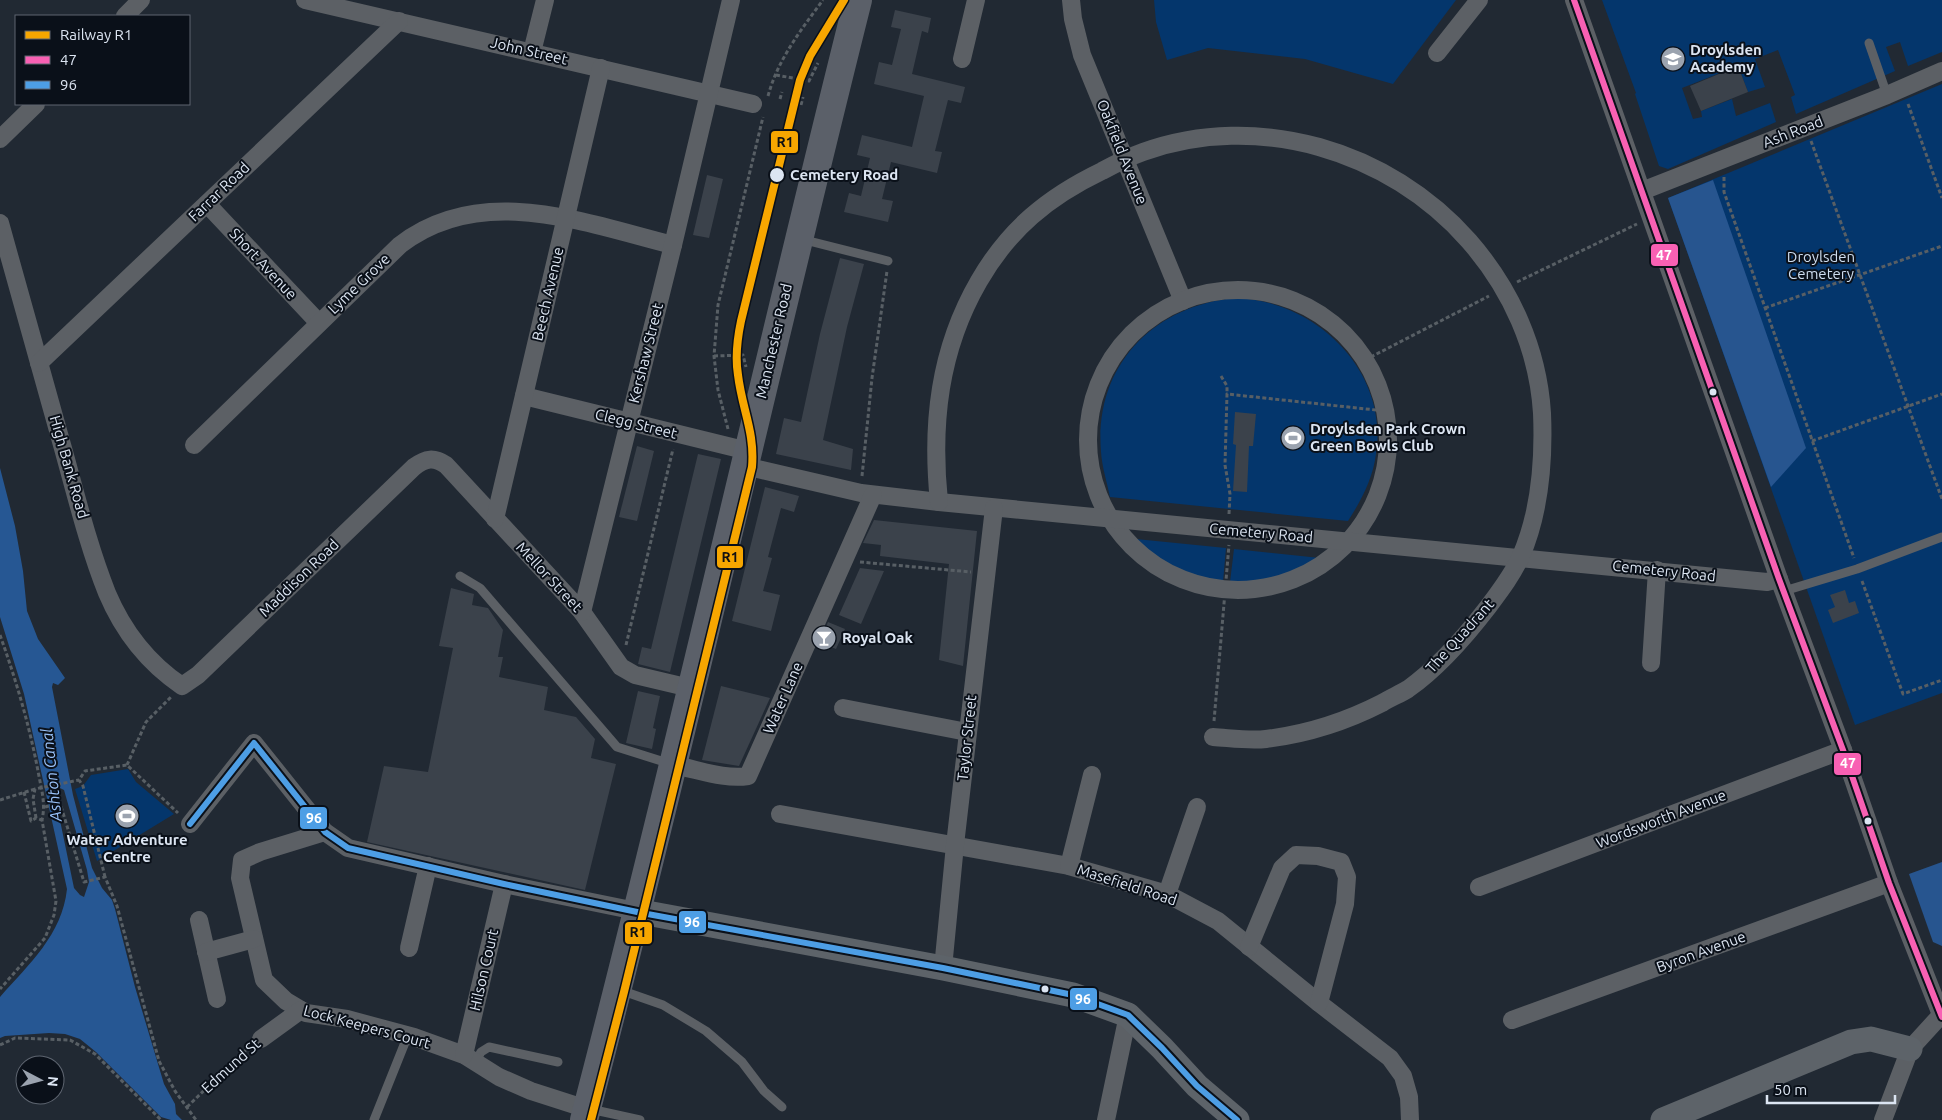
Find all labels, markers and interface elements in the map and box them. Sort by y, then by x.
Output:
legend [15,15,190,105]
text: Railway R1 [60,26,132,43]
street label: John Street [489,33,569,68]
place label: Droylsden Academy [1690,41,1762,75]
school or university icon: Droylsden Academy [1660,46,1686,72]
text: 47 [60,51,77,68]
text: 96 [60,76,77,93]
street label: Oakfield Avenue [1094,97,1151,207]
street label: Ash Road [1760,112,1825,151]
line badge: R1 [770,130,799,154]
text: R1 [776,134,794,150]
street label: Farrar Road [185,159,253,225]
marker: Cemetery Road [768,166,786,184]
place label: Cemetery Road [790,166,898,183]
street label: Short Avenue [226,225,301,303]
line badge: 47 [1650,243,1679,267]
street label: Beech Avenue [528,245,567,342]
text: 47 [1656,247,1672,263]
park label: Droylsden Cemetery [1787,248,1855,282]
street label: Lyme Grove [324,250,393,317]
street label: Manchester Road [752,282,795,400]
street label: Kershaw Street [625,301,666,405]
unlabelled marker [1708,387,1718,397]
street label: Clegg Street [593,405,679,442]
street label: High Bank Road [47,414,92,520]
place label: Droylsden Park Crown Green Bowls Club [1310,420,1466,454]
sports icon: Droylsden Park Crown Green Bowls Club [1280,425,1306,451]
street label: Cemetery Road [1208,519,1314,546]
street label: Maddison Road [255,535,342,620]
street label: Mellor Street [513,538,586,615]
line badge: R1 [716,545,744,569]
text: R1 [721,549,739,565]
street label: Cemetery Road [1611,557,1717,584]
street label: The Quadrant [1422,595,1497,676]
bar icon: Royal Oak [811,625,837,651]
place label: Royal Oak [842,629,913,646]
street label: Water Lane [759,659,806,736]
street label: Taylor Street [954,694,979,782]
water label: Ashton Canal [37,727,65,824]
line badge: 47 [1833,752,1862,776]
text: 47 [1840,755,1856,771]
street label: Wordsworth Avenue [1593,786,1728,851]
sports icon: Water Adventure Centre [114,803,140,829]
line badge: 96 [299,806,328,830]
text: 96 [306,810,322,826]
unlabelled marker [1863,816,1873,826]
place label: Water Adventure Centre [66,831,188,865]
street label: Masefield Road [1075,860,1179,909]
line badge: 96 [678,910,707,934]
text: 96 [684,914,700,930]
line badge: R1 [624,921,653,945]
text: R1 [629,924,647,940]
street label: Hilson Court [466,927,501,1012]
street label: Byron Avenue [1654,928,1748,976]
unlabelled marker [1040,984,1050,994]
line badge: 96 [1069,987,1098,1011]
text: 96 [1075,991,1091,1007]
street label: Lock Keepers Court [302,1001,433,1052]
street label: Edmund St [198,1035,264,1096]
north arrow [15,1055,65,1105]
scale bar [1767,1072,1894,1104]
text: N [44,1075,61,1087]
text: 50 m [1774,1081,1807,1098]

